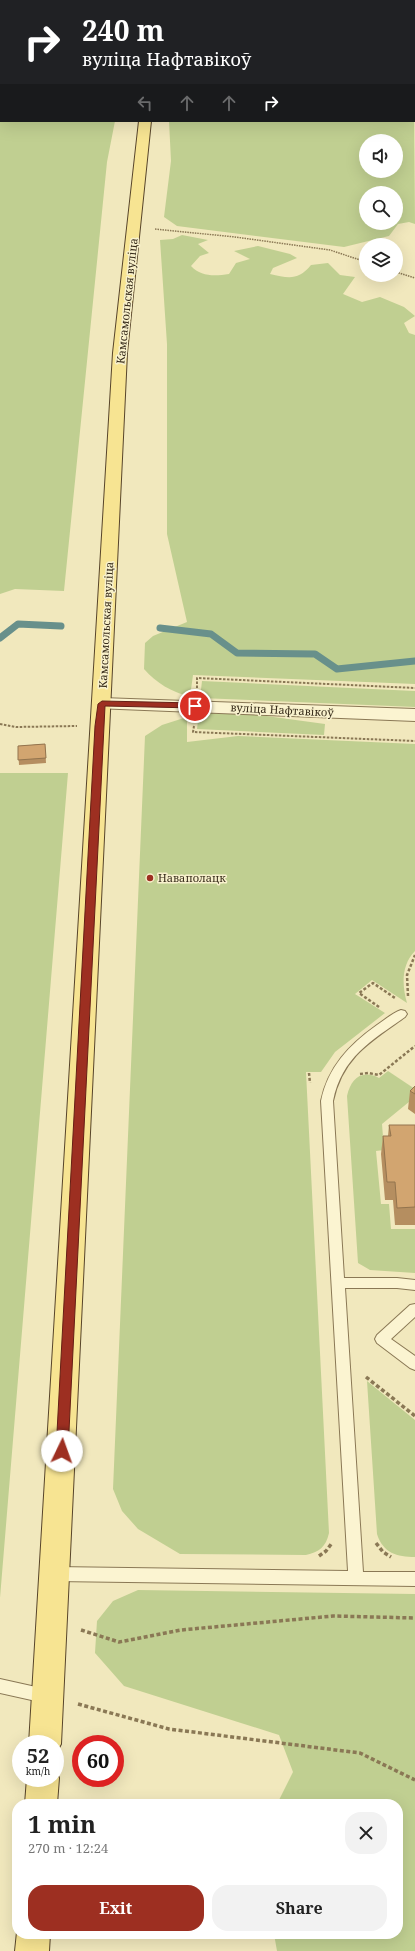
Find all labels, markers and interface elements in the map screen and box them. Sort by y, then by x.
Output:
text: 240 m [82,11,164,49]
icon: right [16,16,68,68]
text: вуліца Нафтавікоў [82,47,251,71]
icon: left [134,92,156,114]
icon: ahead [176,92,198,114]
icon: ahead [218,92,240,114]
icon: right [260,92,282,114]
map controls [359,134,403,282]
button: sound [359,134,403,178]
button: search [359,186,403,230]
street label: Камсамольская вуліца [112,237,141,365]
button: layers [359,238,403,282]
street label: Камсамольская вуліца [95,561,116,689]
pin [178,689,212,723]
icon: arrive [184,695,206,717]
street label: вуліца Нафтавікоў [230,699,335,720]
place label: Наваполацк [158,870,226,885]
marker: Наваполацк [145,873,155,883]
position arrow [41,1430,83,1472]
speed limit sign: 60 [72,1735,124,1787]
text: 52 [27,1742,49,1769]
text: km/h [26,1764,50,1778]
text: 1 min [28,1807,96,1840]
button: close [345,1812,387,1854]
text: 270 m · 12:24 [28,1839,108,1857]
button: Exit [28,1885,204,1931]
button: Share [212,1885,387,1931]

